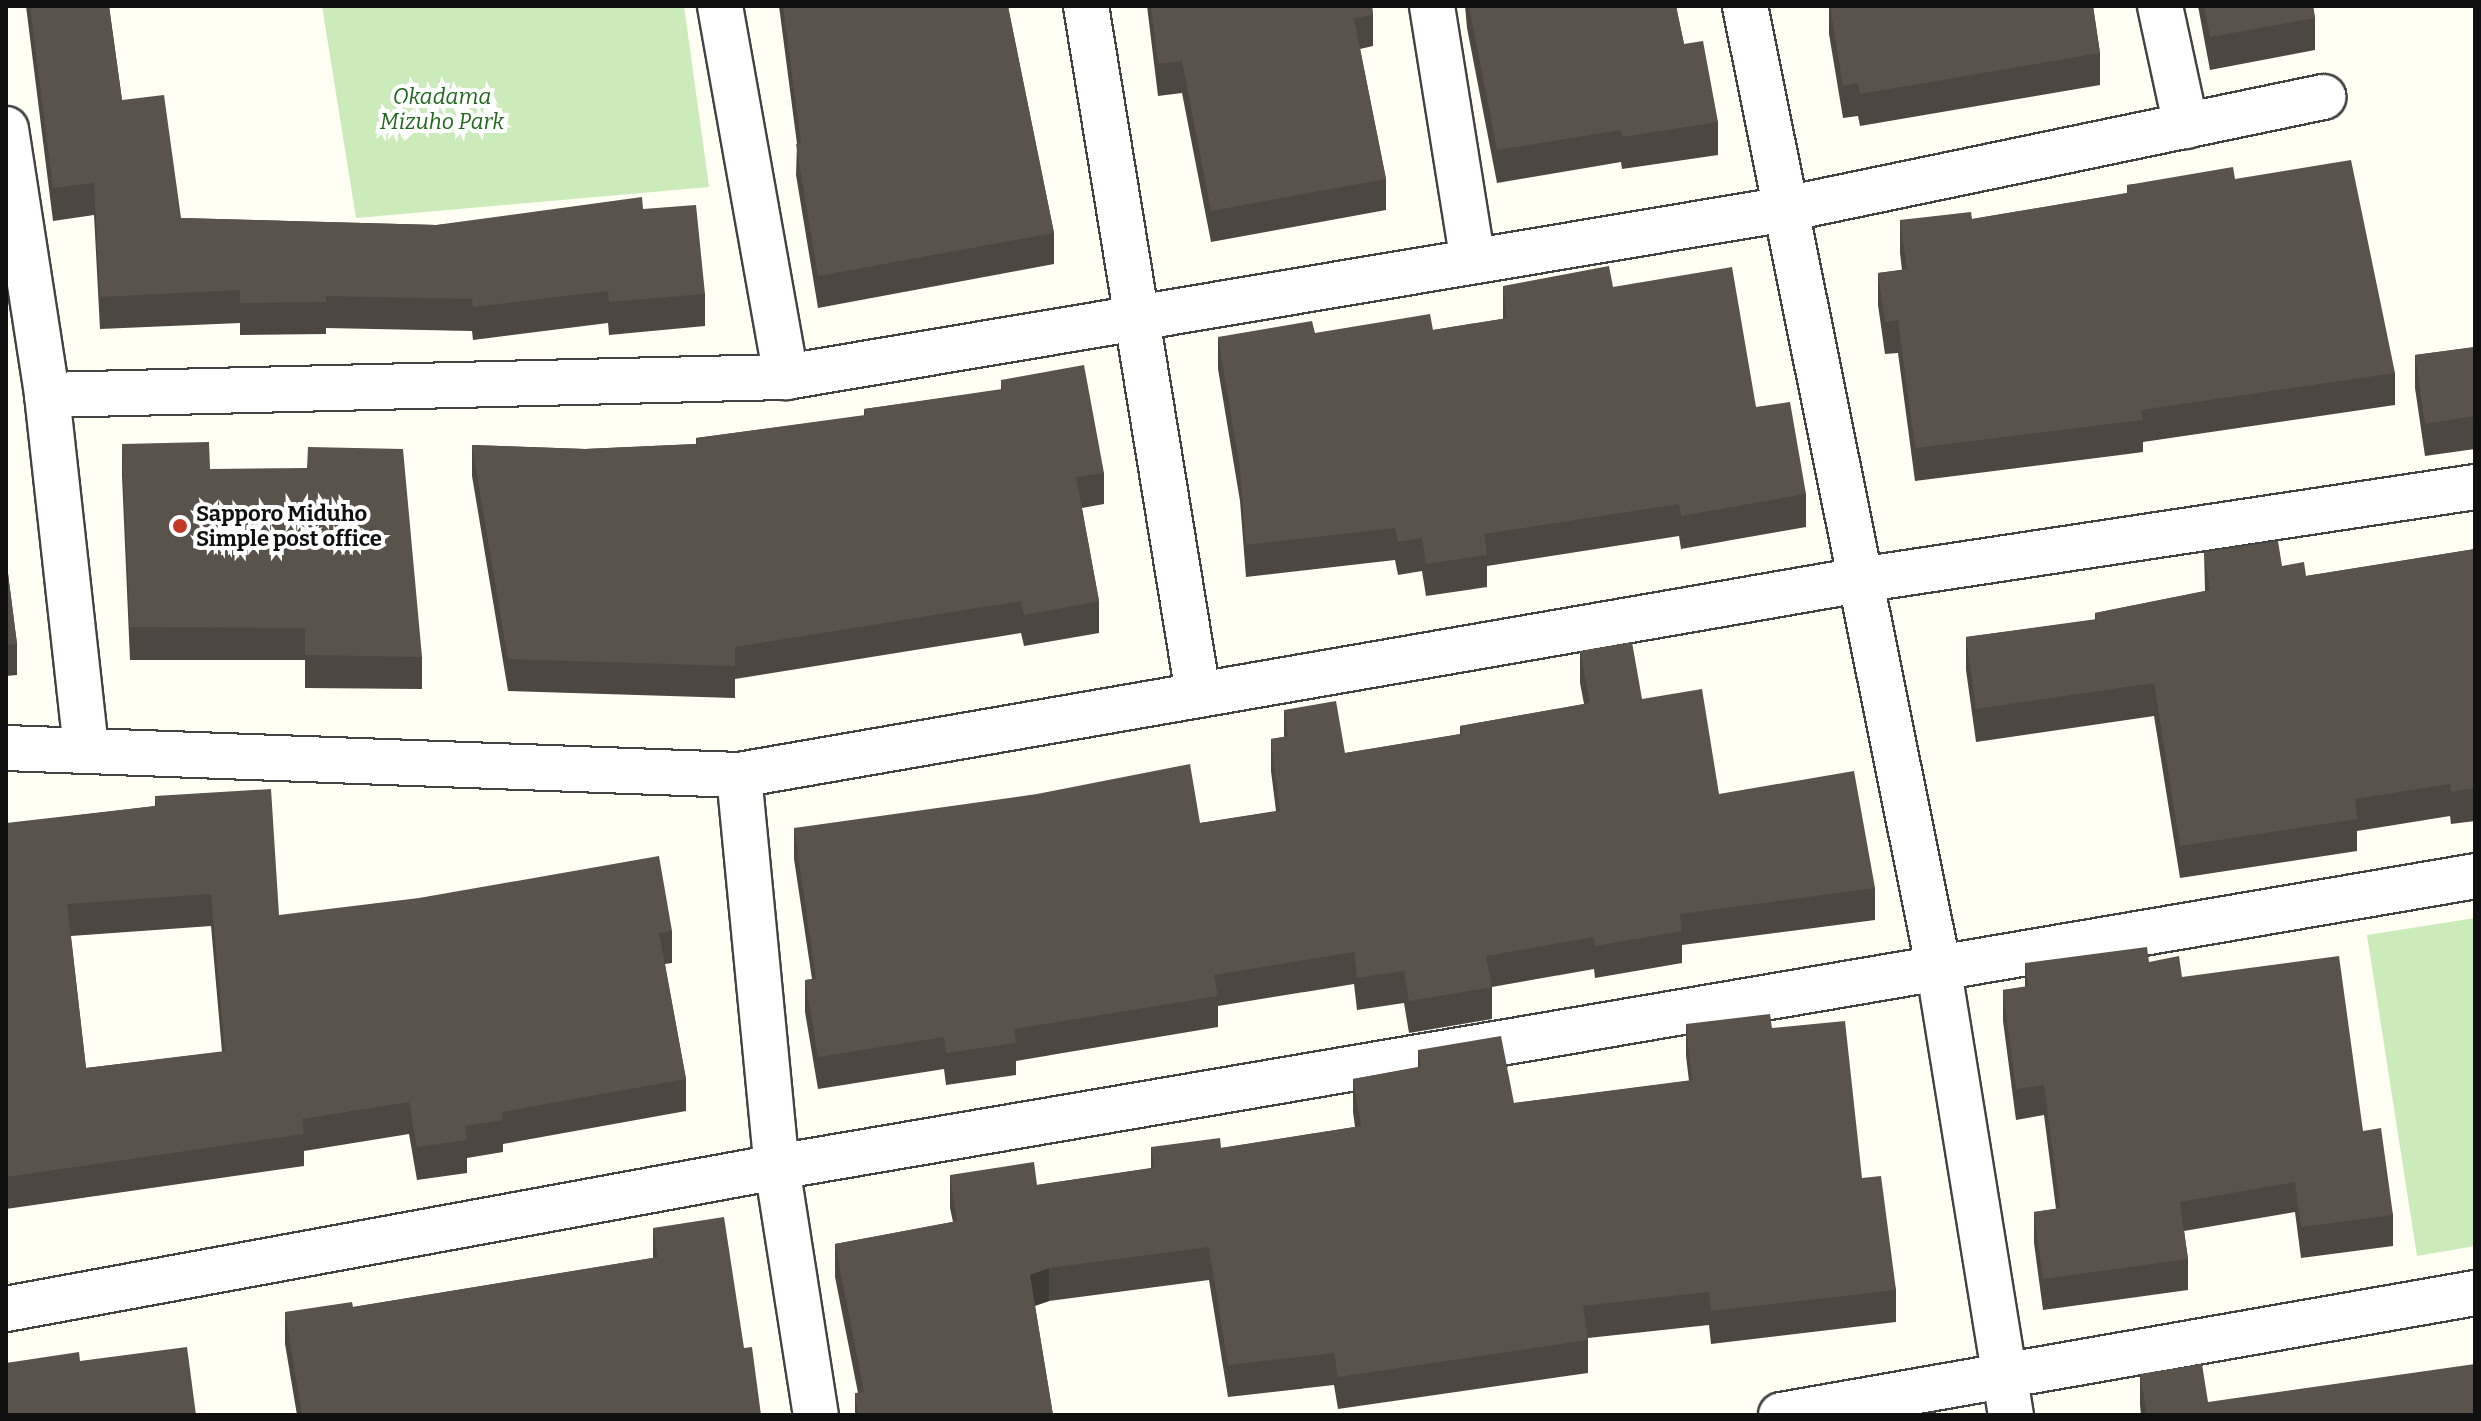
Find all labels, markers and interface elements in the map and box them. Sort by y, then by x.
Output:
park label: Okadama Mizuho Park [380,83,504,134]
place label: Sapporo Miduho Simple post office [196,500,382,552]
marker: Sapporo Miduho Simple post office [171,517,189,535]

